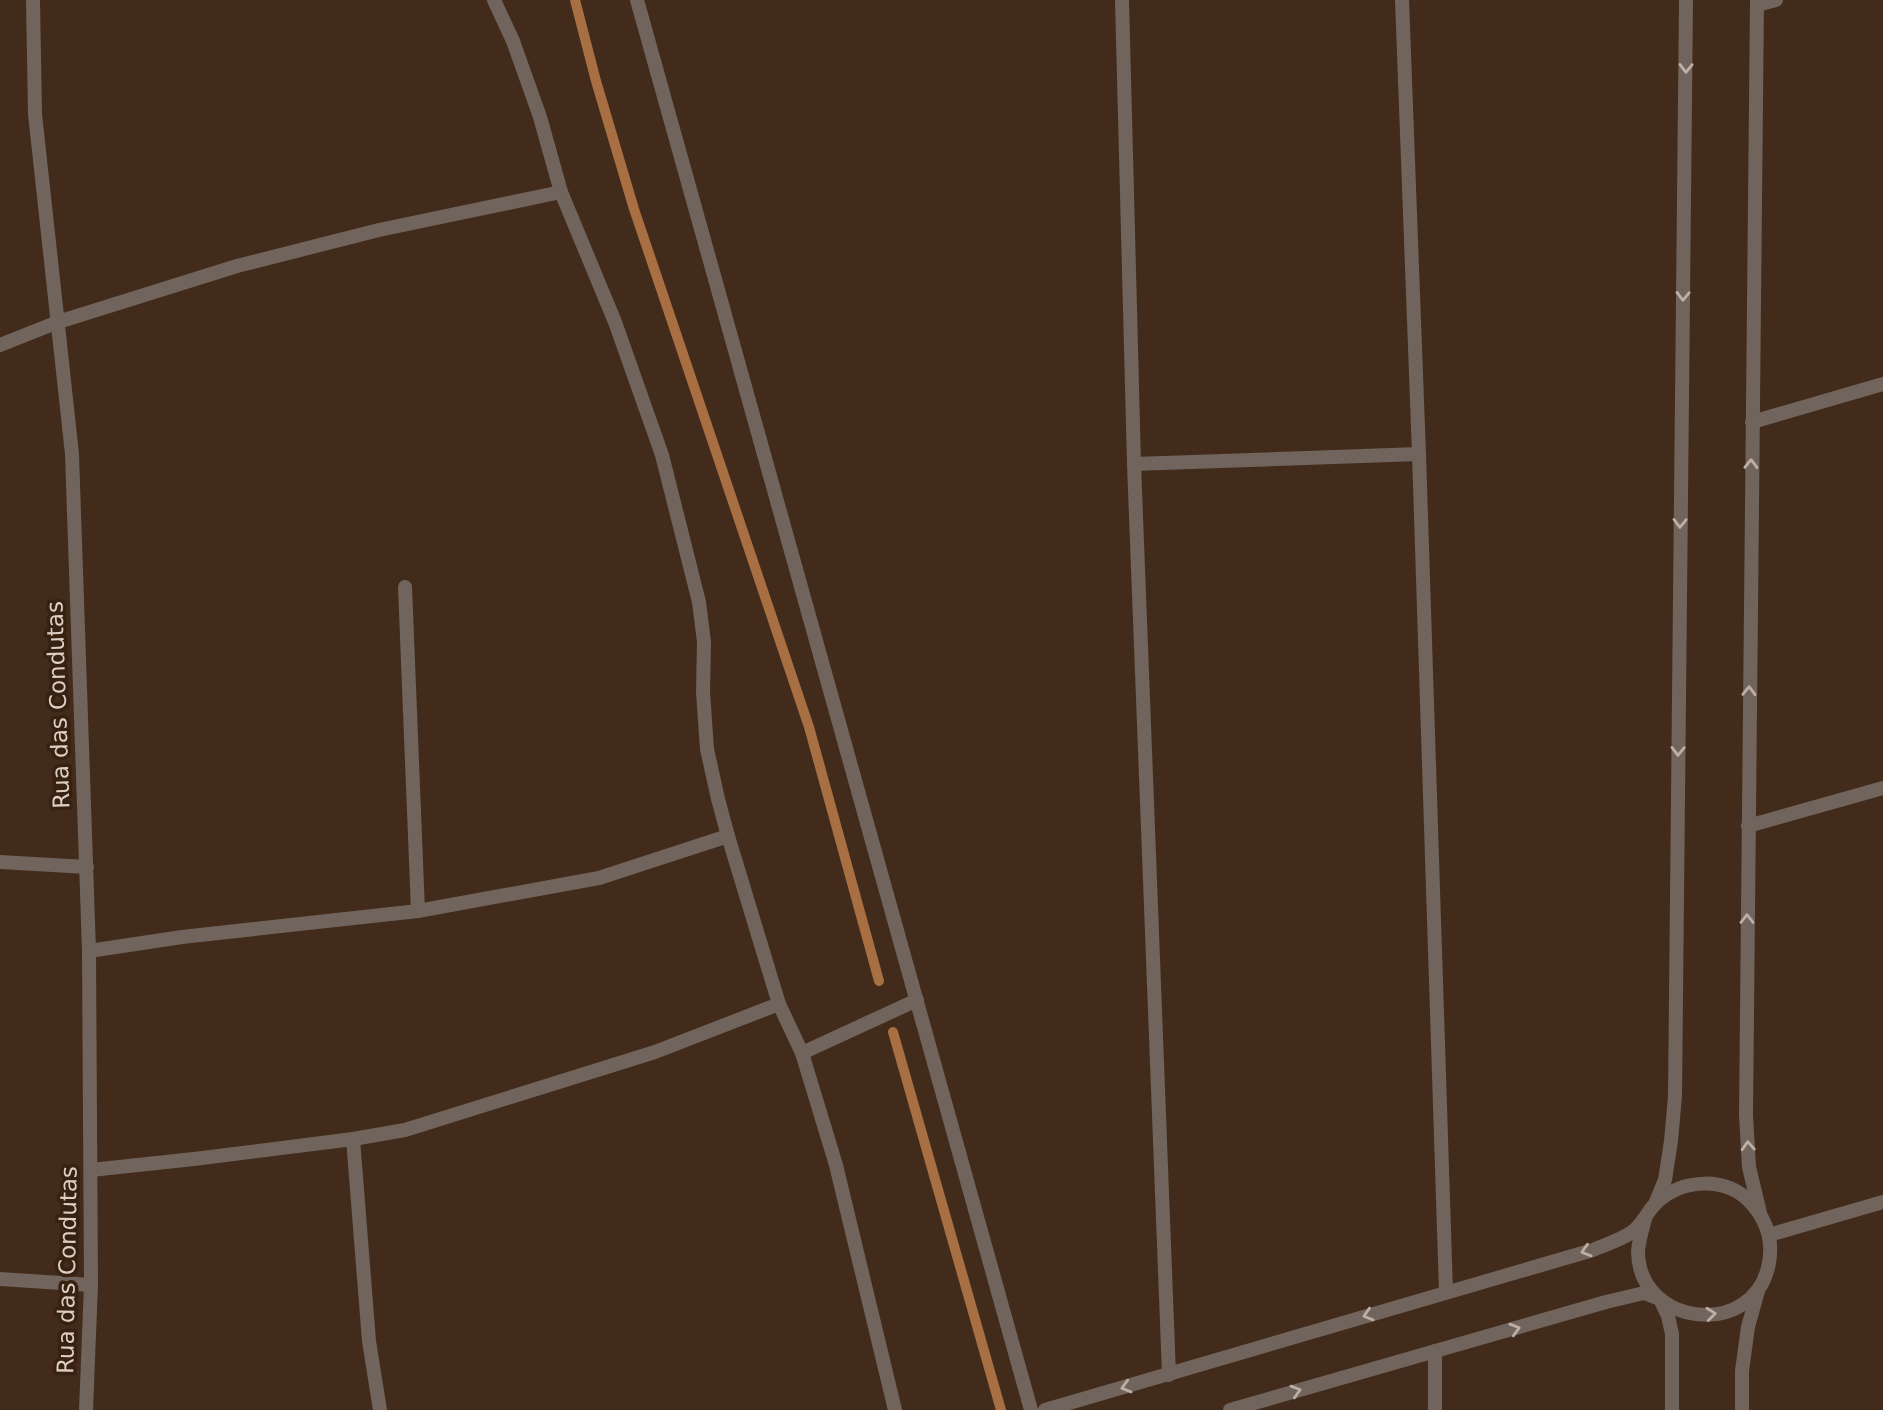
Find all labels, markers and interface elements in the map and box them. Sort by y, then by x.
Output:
one-way arrow [1678,63,1693,74]
one-way arrow [1675,291,1691,301]
one-way arrow [1743,458,1759,468]
one-way arrow [1673,518,1688,529]
street label: Rua das Condutas [41,601,75,809]
one-way arrow [1741,685,1757,696]
one-way arrow [1670,746,1686,756]
one-way arrow [1739,913,1755,923]
one-way arrow [1740,1140,1755,1151]
street label: Rua das Condutas [52,1166,82,1374]
one-way arrow [1580,1243,1592,1258]
one-way arrow [1362,1306,1374,1321]
one-way arrow [1706,1307,1717,1322]
one-way arrow [1509,1322,1521,1337]
one-way arrow [1120,1378,1132,1393]
one-way arrow [1290,1385,1302,1400]

